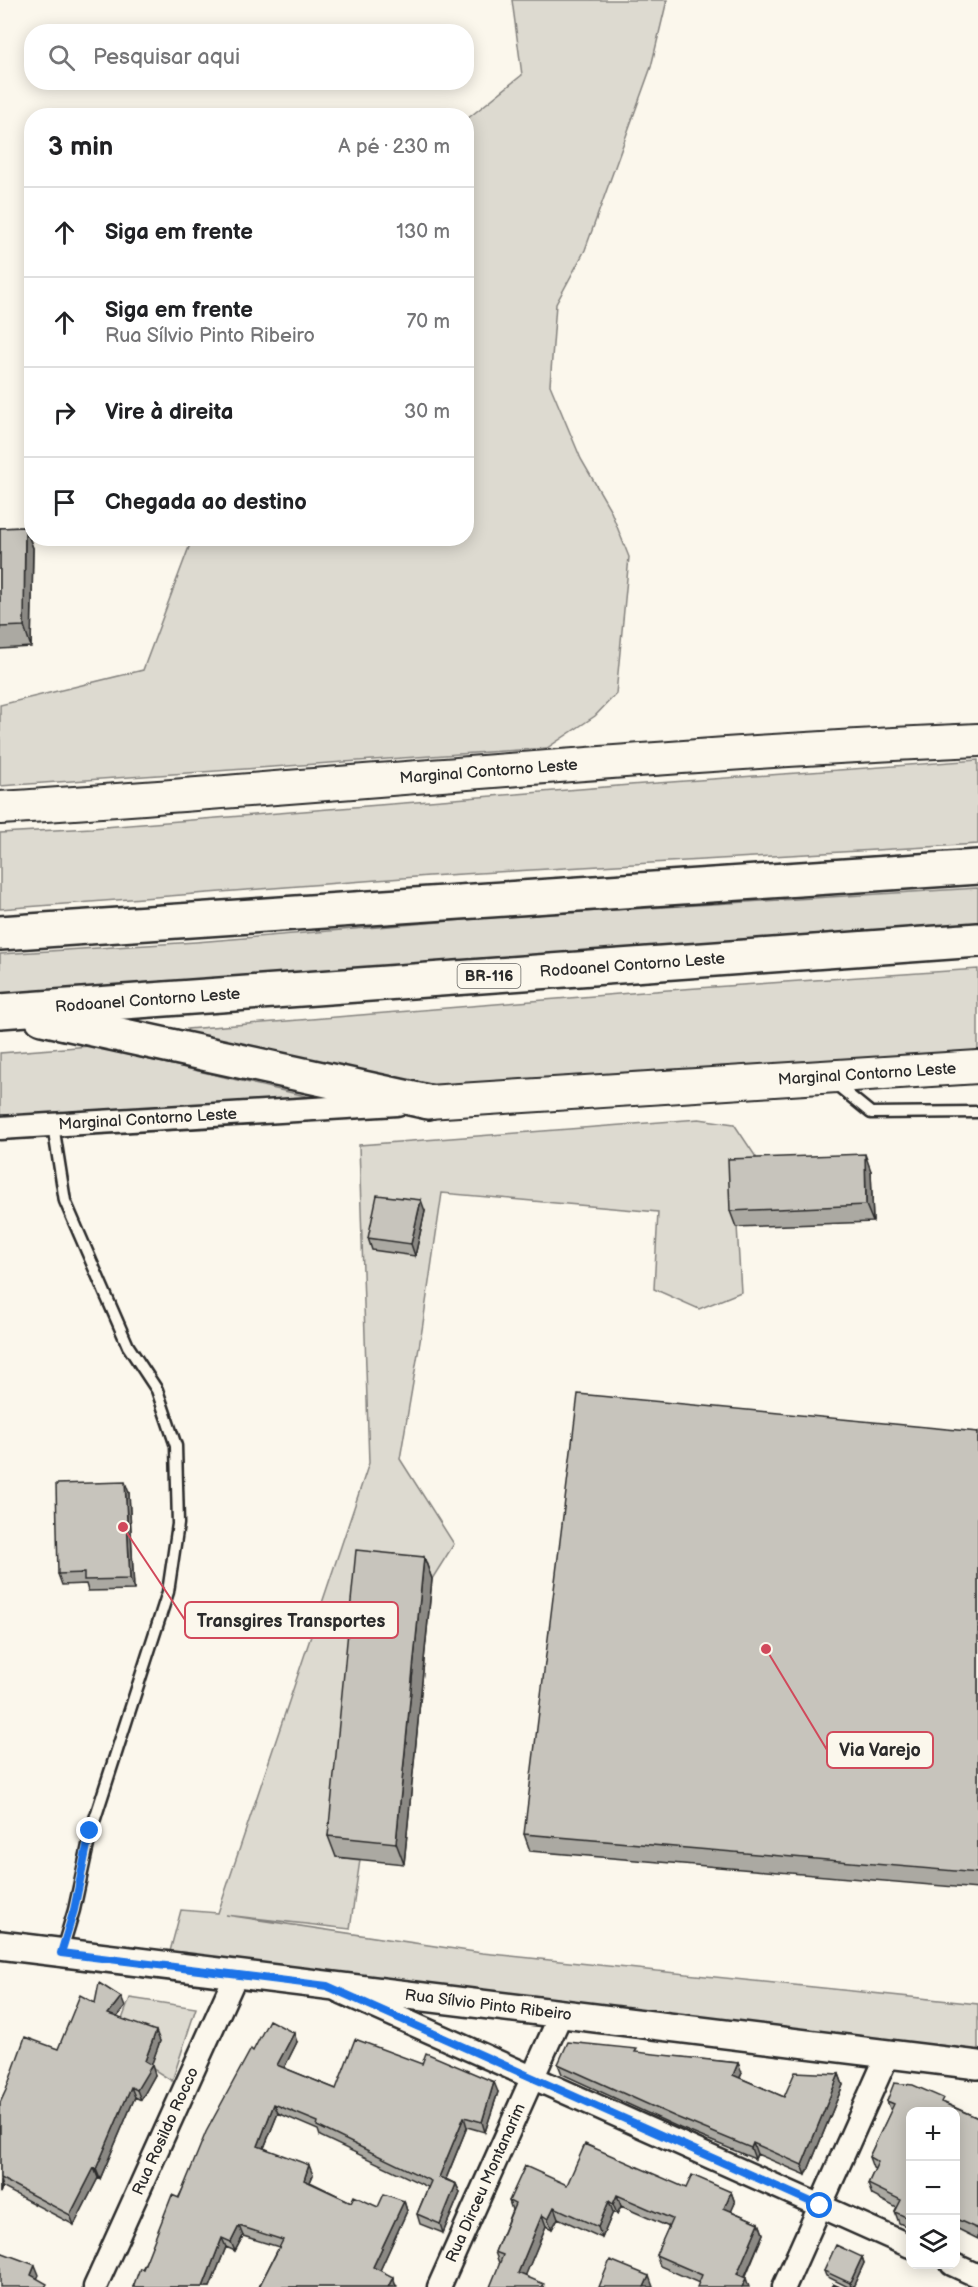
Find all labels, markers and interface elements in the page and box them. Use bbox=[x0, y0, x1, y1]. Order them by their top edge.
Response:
search box bbox=[24, 24, 474, 90]
icon: search bbox=[45, 41, 78, 74]
text: Pesquisar aqui bbox=[93, 44, 240, 71]
text: 3 min bbox=[48, 132, 113, 163]
text: A pé · 230 m bbox=[338, 135, 450, 159]
icon: ahead bbox=[48, 216, 81, 249]
text: Siga em frente bbox=[105, 219, 253, 246]
text: 130 m bbox=[396, 220, 450, 244]
text: Siga em frente bbox=[105, 297, 253, 324]
icon: ahead bbox=[48, 306, 81, 339]
text: 70 m bbox=[406, 310, 450, 334]
text: Rua Sílvio Pinto Ribeiro bbox=[105, 324, 315, 348]
icon: right bbox=[48, 396, 81, 429]
text: Vire à direita bbox=[105, 399, 233, 426]
text: 30 m bbox=[404, 400, 450, 424]
icon: arrive bbox=[48, 486, 81, 519]
text: Chegada ao destino bbox=[105, 489, 307, 516]
street label: Marginal Contorno Leste bbox=[399, 755, 579, 788]
street label: Rodoanel Contorno Leste bbox=[539, 949, 726, 981]
road number: BR-116 bbox=[458, 964, 520, 988]
street label: Rodoanel Contorno Leste bbox=[54, 984, 241, 1016]
street label: Marginal Contorno Leste bbox=[777, 1059, 957, 1089]
street label: Marginal Contorno Leste bbox=[58, 1104, 238, 1134]
callout: Transgires Transportes bbox=[185, 1602, 398, 1638]
text: Transgires Transportes bbox=[197, 1611, 385, 1632]
callout: Via Varejo bbox=[827, 1732, 933, 1768]
text: Via Varejo bbox=[839, 1740, 921, 1761]
route end bbox=[76, 1817, 102, 1843]
street label: Rua Sílvio Pinto Ribeiro bbox=[404, 1985, 573, 2025]
street label: Rua Rosildo Rocco bbox=[128, 2064, 203, 2198]
street label: Rua Dirceu Montanarim bbox=[442, 2100, 529, 2265]
map controls bbox=[906, 2107, 960, 2269]
button: + bbox=[906, 2107, 960, 2161]
button: − bbox=[906, 2161, 960, 2215]
route start bbox=[806, 2192, 832, 2218]
button: layers bbox=[906, 2215, 960, 2269]

